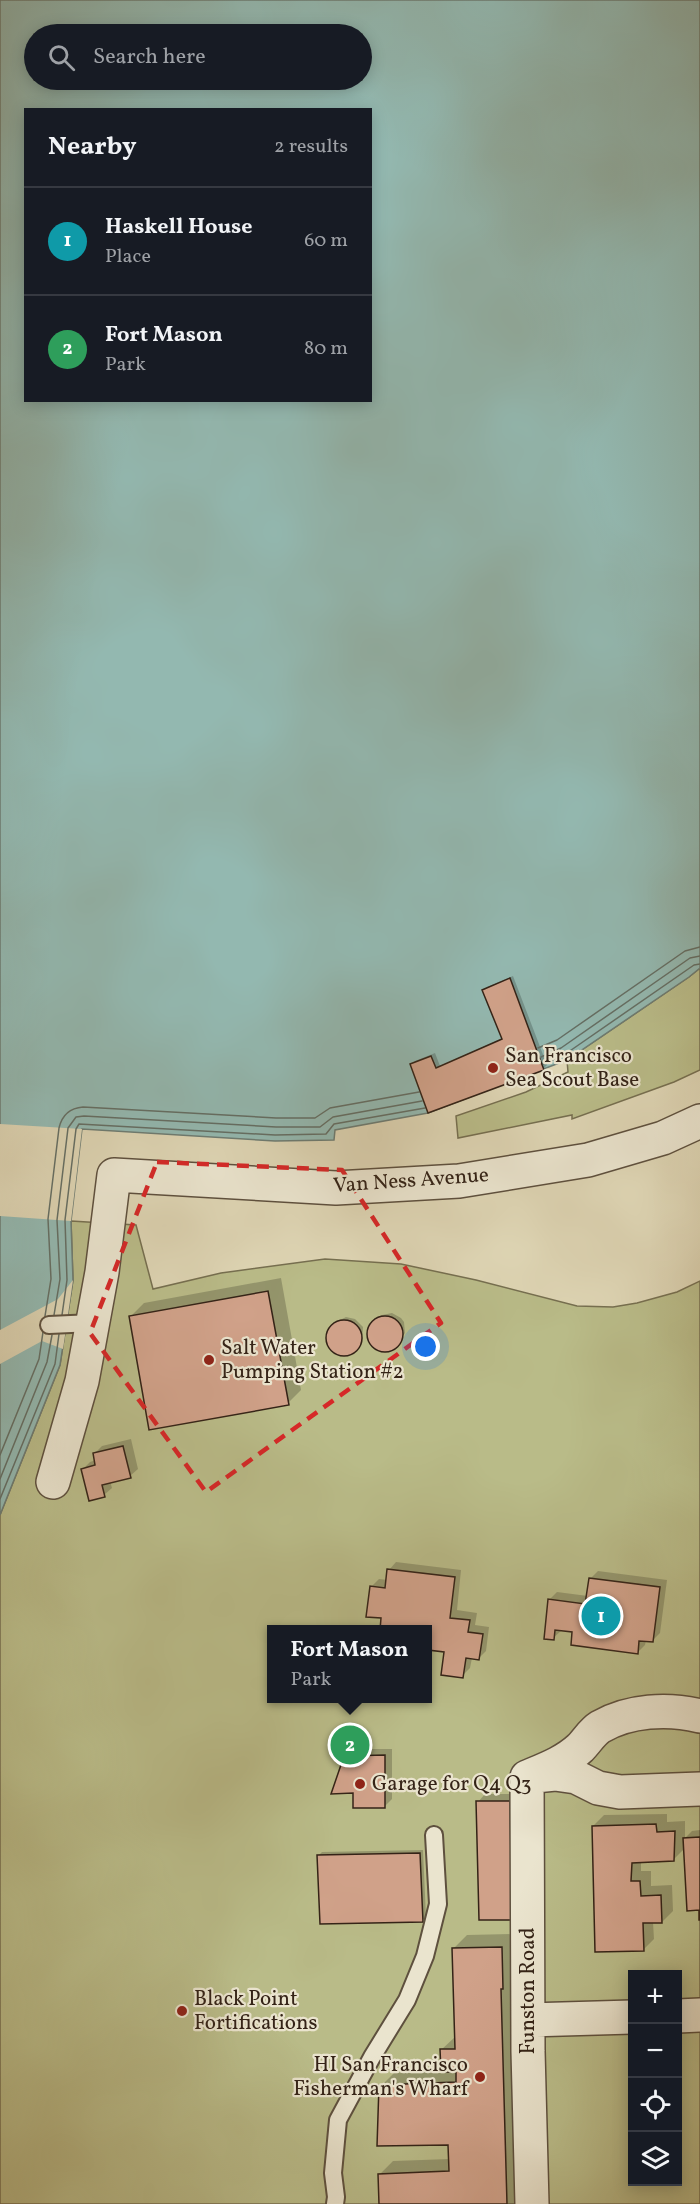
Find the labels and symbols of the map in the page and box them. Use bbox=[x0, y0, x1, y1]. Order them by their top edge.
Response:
place label: San Francisco Sea Scout Base bbox=[505, 1042, 639, 1095]
marker: San Francisco Sea Scout Base bbox=[486, 1061, 500, 1075]
street label: Van Ness Avenue bbox=[332, 1161, 490, 1201]
your location bbox=[411, 1332, 440, 1361]
place label: Salt Water Pumping Station #2 bbox=[221, 1334, 404, 1387]
marker: Salt Water Pumping Station #2 bbox=[202, 1353, 216, 1367]
pin: 1 bbox=[582, 1594, 620, 1638]
pin: 2 bbox=[330, 1722, 370, 1768]
place label: Garage for Q4 Q3 bbox=[372, 1770, 532, 1799]
marker: Garage for Q4 Q3 bbox=[353, 1777, 367, 1791]
street label: Funston Road bbox=[514, 1927, 543, 2055]
place label: Black Point Fortifications bbox=[194, 1985, 317, 2038]
marker: Black Point Fortifications bbox=[175, 2004, 189, 2018]
place label: HI San Francisco Fisherman's Wharf bbox=[293, 2051, 470, 2104]
marker: HI San Francisco Fisherman's Wharf bbox=[473, 2070, 487, 2084]

